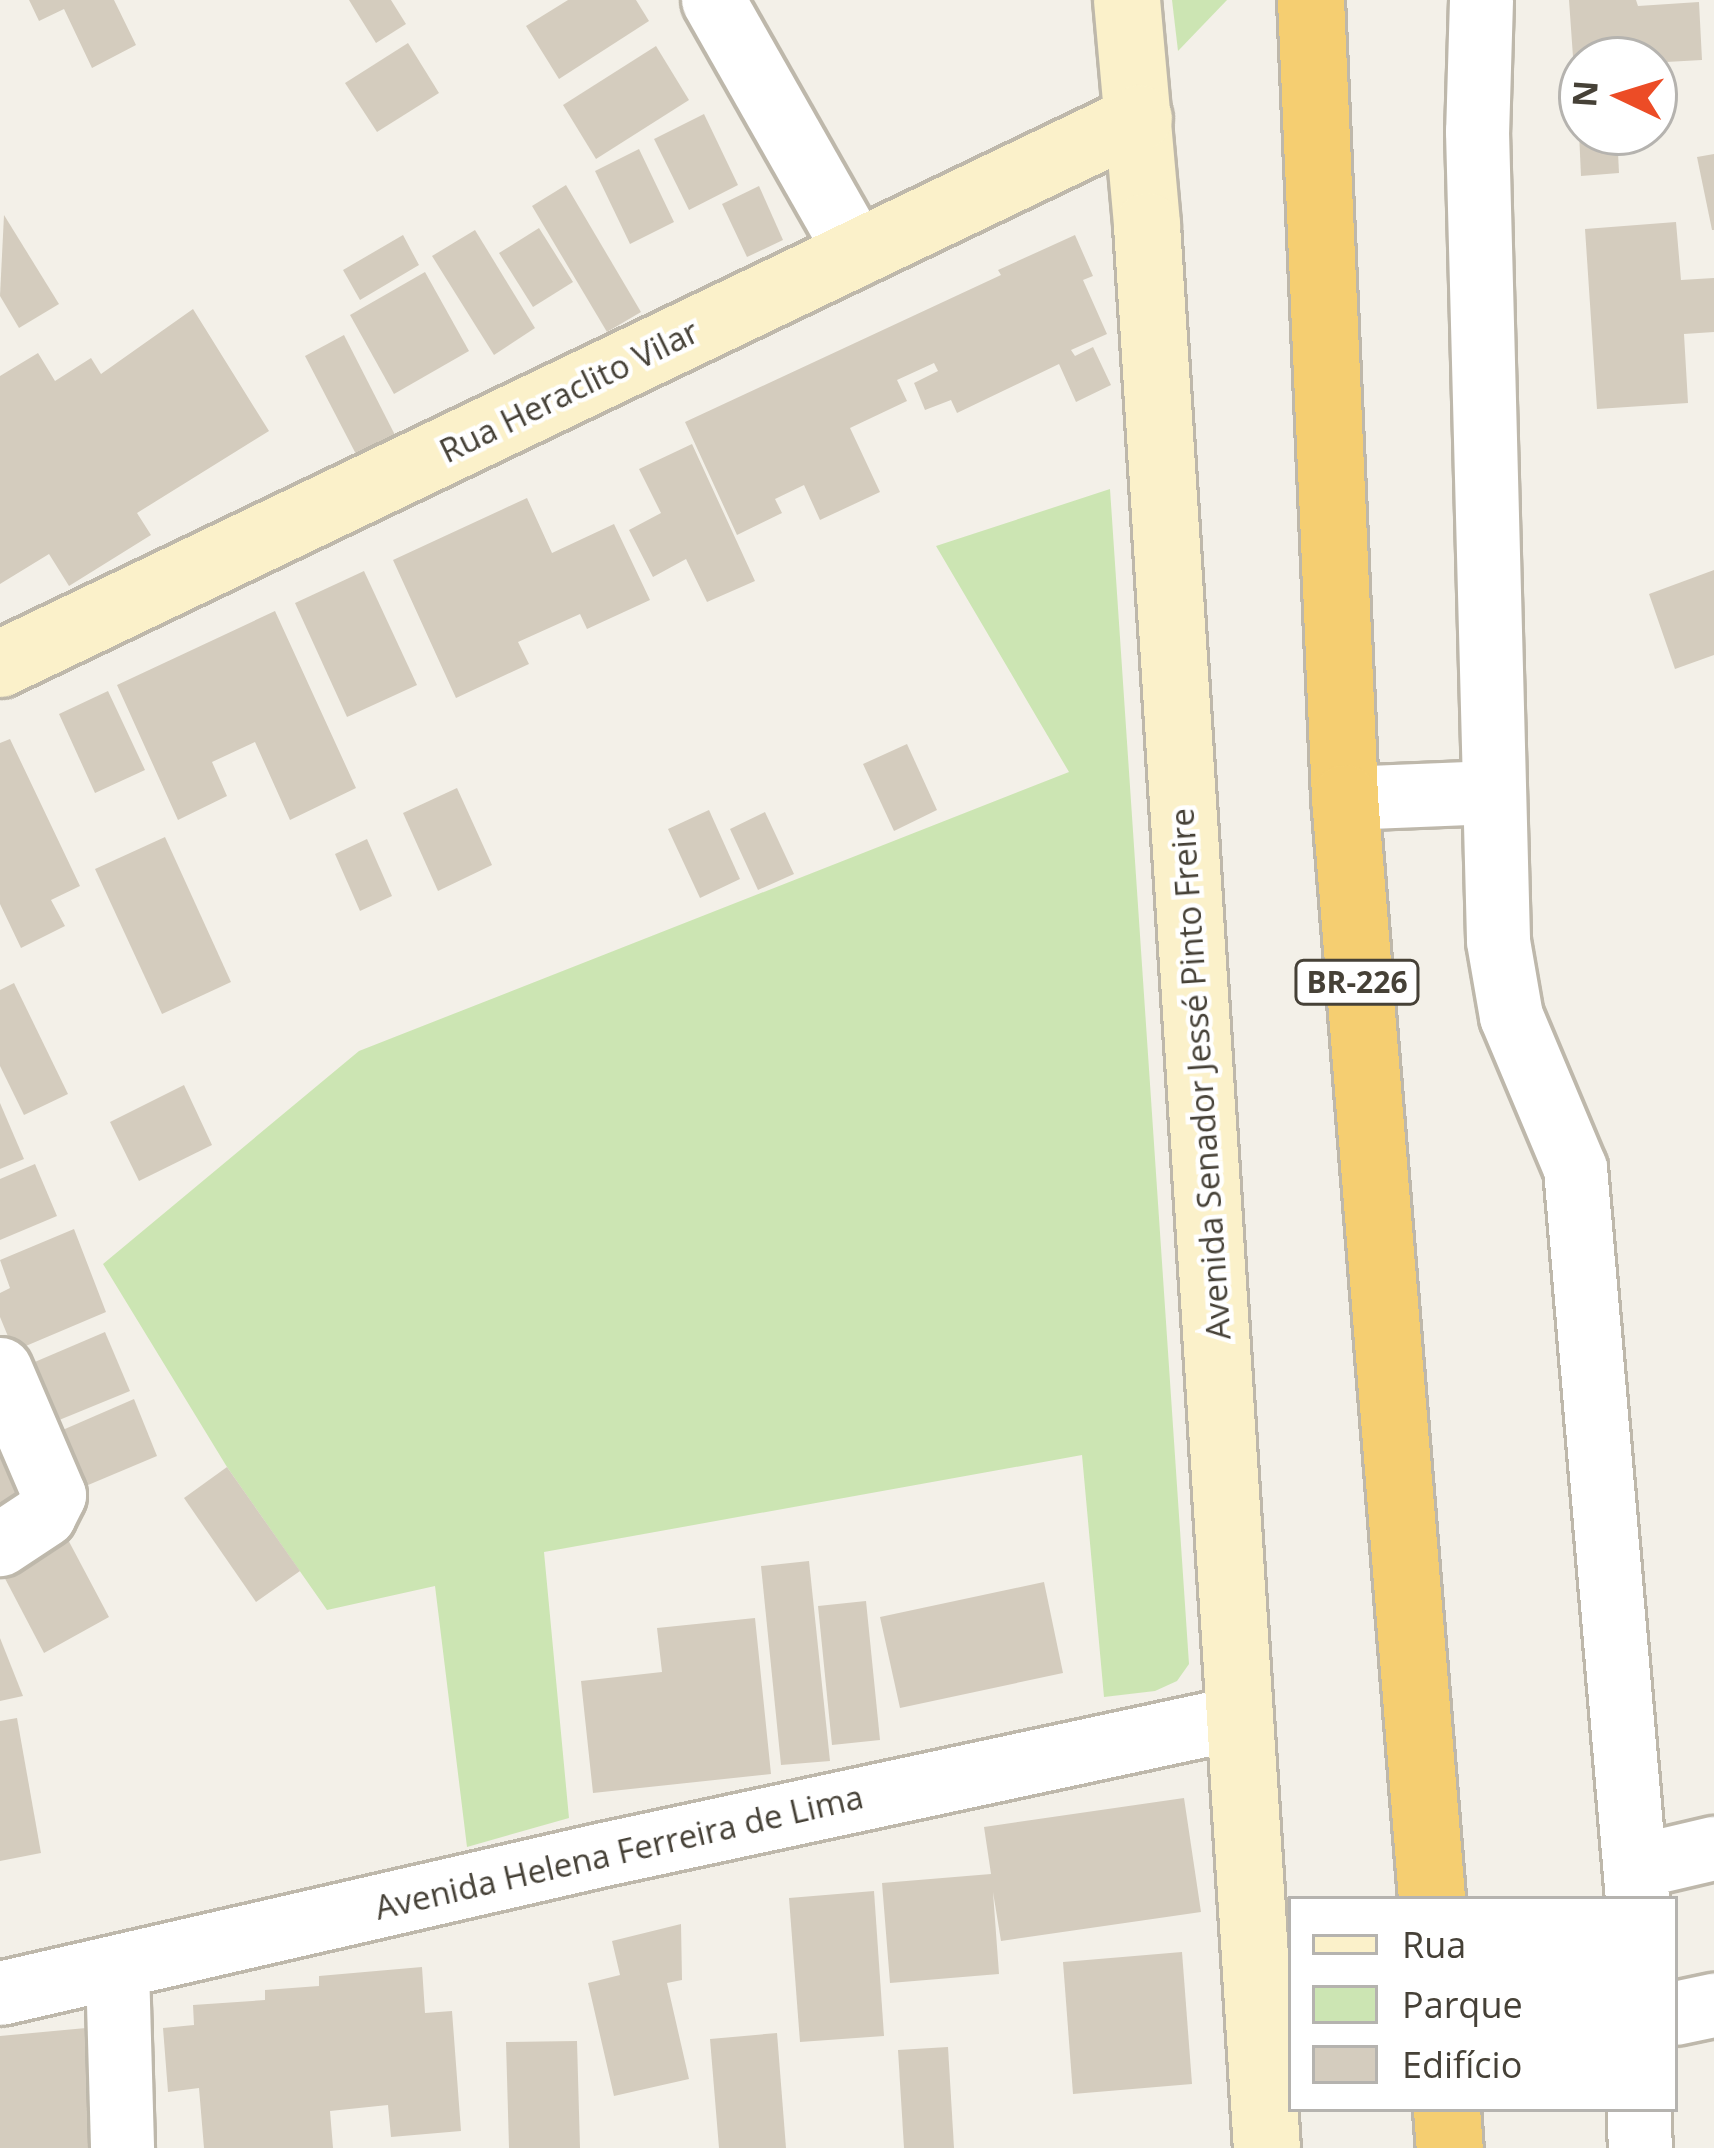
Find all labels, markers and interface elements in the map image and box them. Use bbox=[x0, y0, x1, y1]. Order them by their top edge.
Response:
north arrow bbox=[1558, 36, 1678, 156]
text: N bbox=[1561, 79, 1608, 109]
street label: Rua Heraclito Vilar bbox=[433, 311, 705, 471]
street label: Avenida Senador Jessé Pinto Freire bbox=[1162, 807, 1238, 1341]
road number: BR-226 bbox=[1294, 958, 1420, 1006]
street label: Avenida Helena Ferreira de Lima bbox=[371, 1776, 867, 1928]
legend bbox=[1288, 1896, 1678, 2112]
text: Rua bbox=[1402, 1920, 1466, 1969]
text: Parque bbox=[1402, 1980, 1523, 2029]
text: Edifício bbox=[1402, 2040, 1522, 2089]

